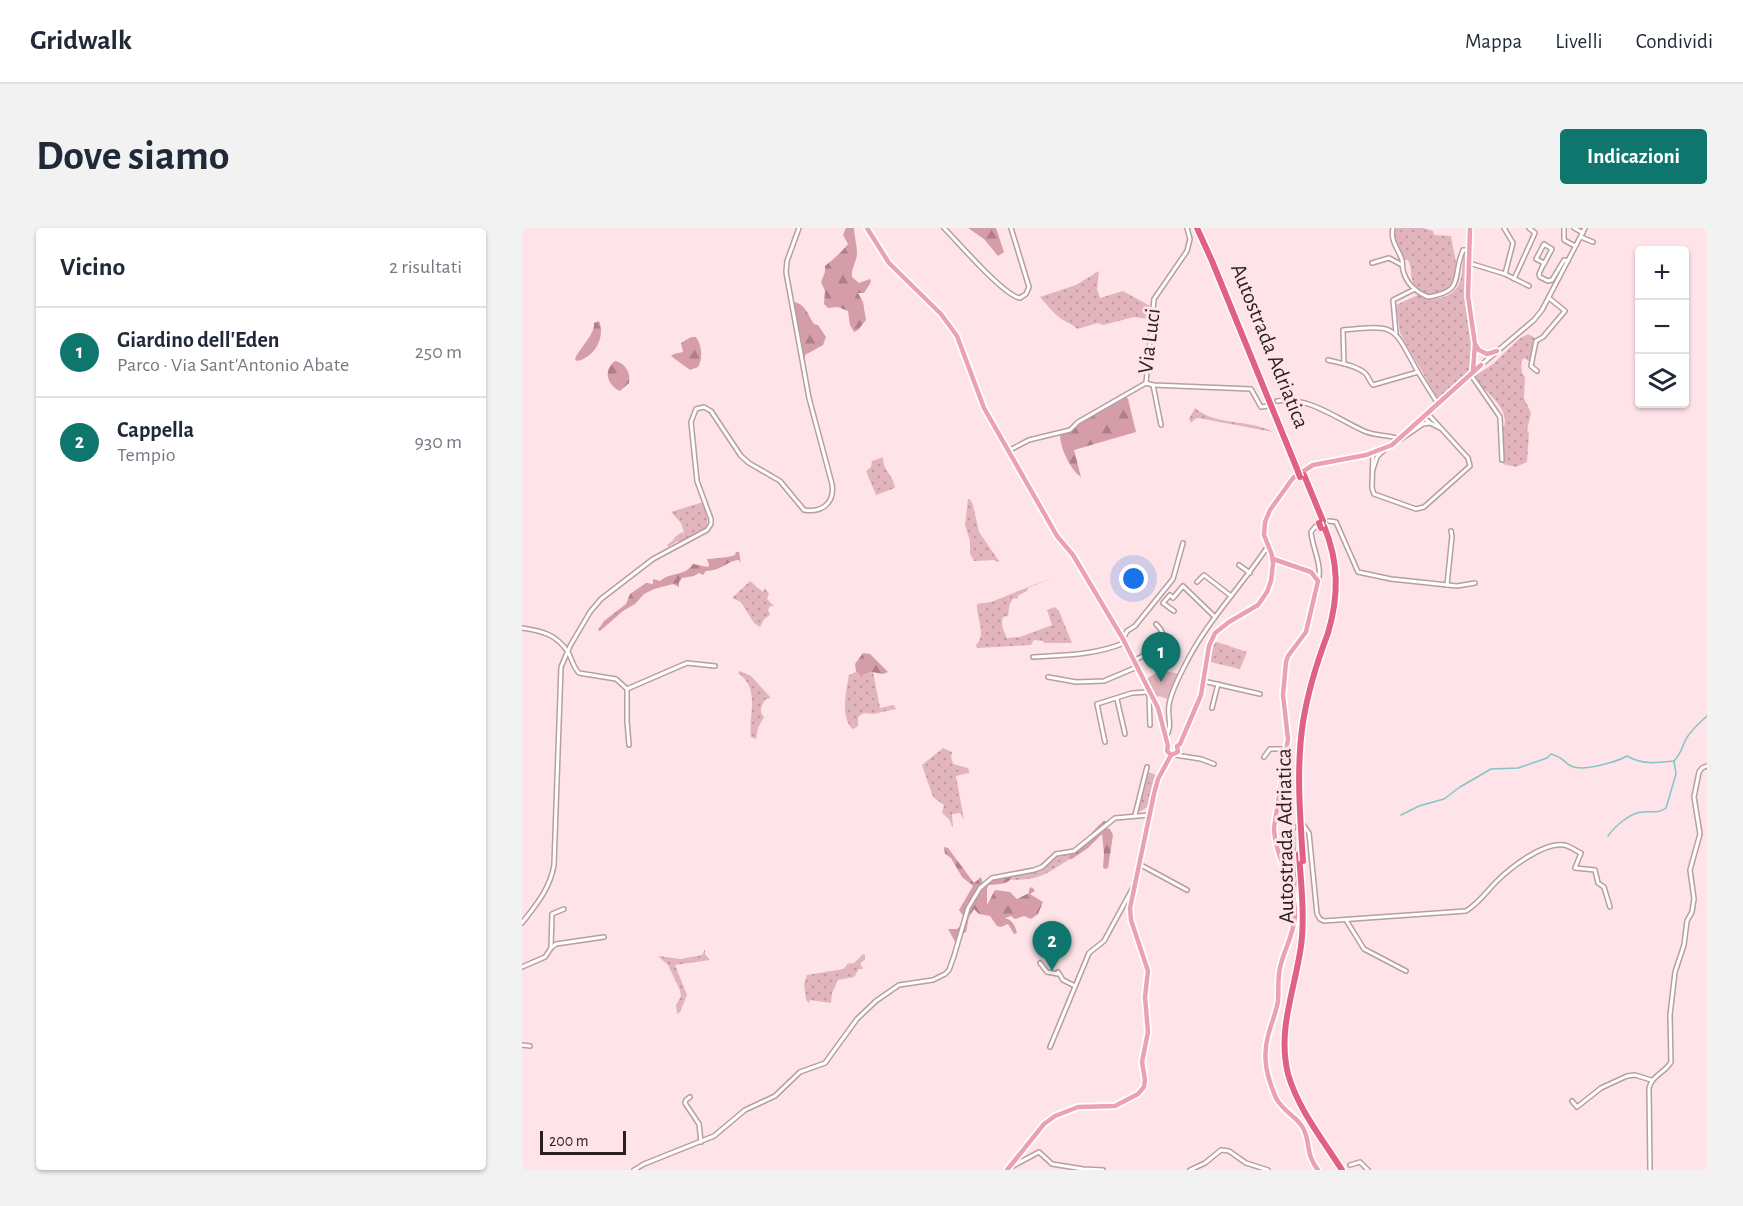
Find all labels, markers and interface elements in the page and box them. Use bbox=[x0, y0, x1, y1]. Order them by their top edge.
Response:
text: Gridwalk bbox=[30, 27, 132, 55]
text: Mappa bbox=[1465, 31, 1522, 52]
text: Livelli bbox=[1555, 31, 1603, 52]
text: Condividi bbox=[1636, 31, 1713, 52]
button: Indicazioni bbox=[1560, 129, 1707, 184]
text: Dove siamo bbox=[36, 135, 230, 177]
map controls bbox=[1635, 246, 1689, 408]
button: + bbox=[1635, 246, 1689, 300]
text: Vicino bbox=[60, 254, 125, 280]
text: 2 risultati bbox=[389, 257, 462, 277]
street label: Autostrada Adriatica bbox=[1227, 261, 1313, 431]
button: − bbox=[1635, 300, 1689, 354]
street label: Via Luci bbox=[1134, 307, 1164, 375]
text: Giardino dell'Eden bbox=[117, 329, 279, 351]
text: 1 bbox=[76, 342, 83, 362]
text: 250 m bbox=[415, 342, 462, 362]
button: layers bbox=[1635, 354, 1689, 408]
text: Parco · Via Sant'Antonio Abate bbox=[117, 355, 349, 375]
text: Cappella bbox=[117, 419, 194, 441]
text: 2 bbox=[75, 432, 84, 452]
text: 930 m bbox=[415, 432, 462, 452]
text: Tempio bbox=[117, 445, 176, 465]
your location bbox=[1119, 564, 1148, 593]
pin: 1 bbox=[1142, 632, 1180, 682]
street label: Autostrada Adriatica bbox=[1272, 748, 1298, 924]
pin: 2 bbox=[1032, 922, 1072, 971]
scale bar bbox=[540, 1128, 626, 1156]
text: 200 m bbox=[549, 1133, 589, 1149]

